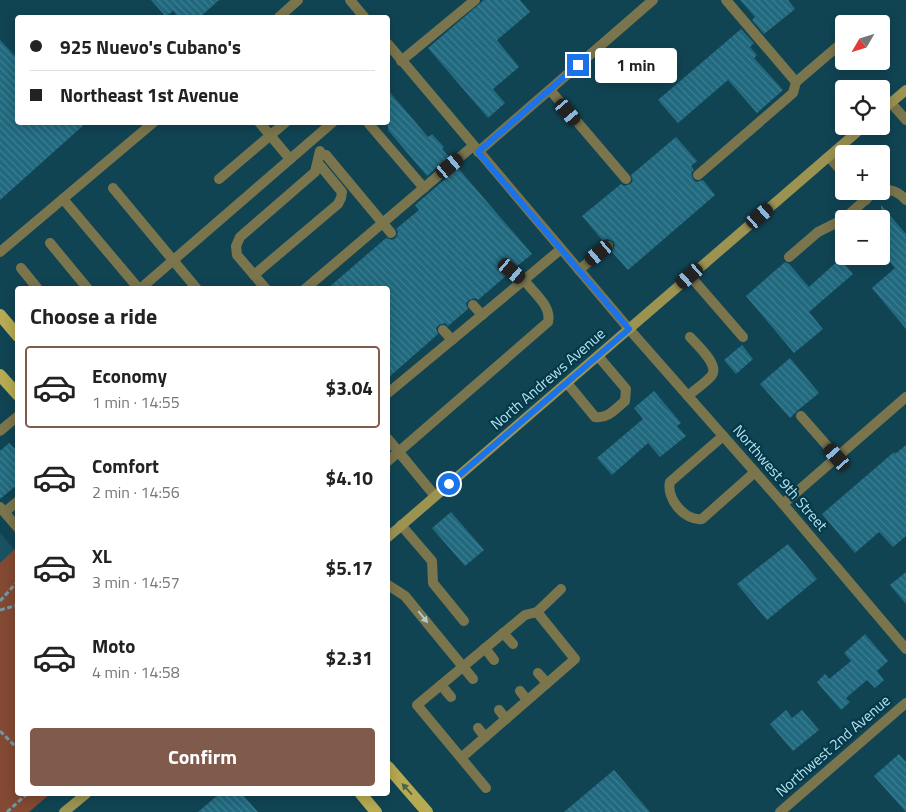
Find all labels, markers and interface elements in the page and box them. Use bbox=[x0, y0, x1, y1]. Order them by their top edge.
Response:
north arrow bbox=[835, 15, 890, 70]
map controls bbox=[835, 15, 890, 265]
text: 925 Nuevo's Cubano's bbox=[60, 32, 241, 61]
callout: 1 min bbox=[596, 48, 678, 82]
text: 1 min bbox=[617, 53, 655, 77]
route end bbox=[567, 54, 589, 76]
text: Northeast 1st Avenue bbox=[60, 80, 239, 109]
button: locate bbox=[835, 80, 890, 135]
car bbox=[552, 96, 583, 128]
button: + bbox=[835, 145, 890, 200]
car bbox=[433, 151, 466, 181]
car bbox=[743, 200, 776, 232]
button: − bbox=[835, 210, 890, 265]
car bbox=[582, 238, 615, 268]
car bbox=[495, 256, 528, 286]
car bbox=[673, 260, 706, 292]
text: Choose a ride bbox=[30, 299, 157, 333]
street label: North Andrews Avenue bbox=[485, 322, 610, 435]
text: Economy bbox=[92, 361, 167, 390]
icon: car bbox=[32, 365, 77, 410]
text: $3.04 bbox=[326, 373, 373, 402]
text: 1 min · 14:55 bbox=[92, 390, 180, 414]
street label: Northwest 9th Street bbox=[728, 419, 834, 537]
car bbox=[821, 441, 852, 473]
text: Comfort bbox=[92, 451, 159, 480]
icon: car bbox=[32, 455, 77, 500]
text: $4.10 bbox=[326, 463, 373, 492]
route start bbox=[438, 473, 460, 495]
text: 2 min · 14:56 bbox=[92, 480, 180, 504]
text: XL bbox=[92, 541, 112, 570]
icon: car bbox=[32, 545, 77, 590]
text: $5.17 bbox=[326, 553, 373, 582]
text: 3 min · 14:57 bbox=[92, 570, 180, 594]
one-way arrow bbox=[417, 611, 428, 624]
text: Moto bbox=[92, 631, 135, 660]
icon: car bbox=[32, 635, 77, 680]
text: $2.31 bbox=[326, 643, 373, 672]
text: 4 min · 14:58 bbox=[92, 660, 180, 684]
street label: Northwest 2nd Avenue bbox=[770, 689, 895, 802]
button: Confirm bbox=[30, 728, 375, 786]
one-way arrow bbox=[402, 783, 413, 796]

